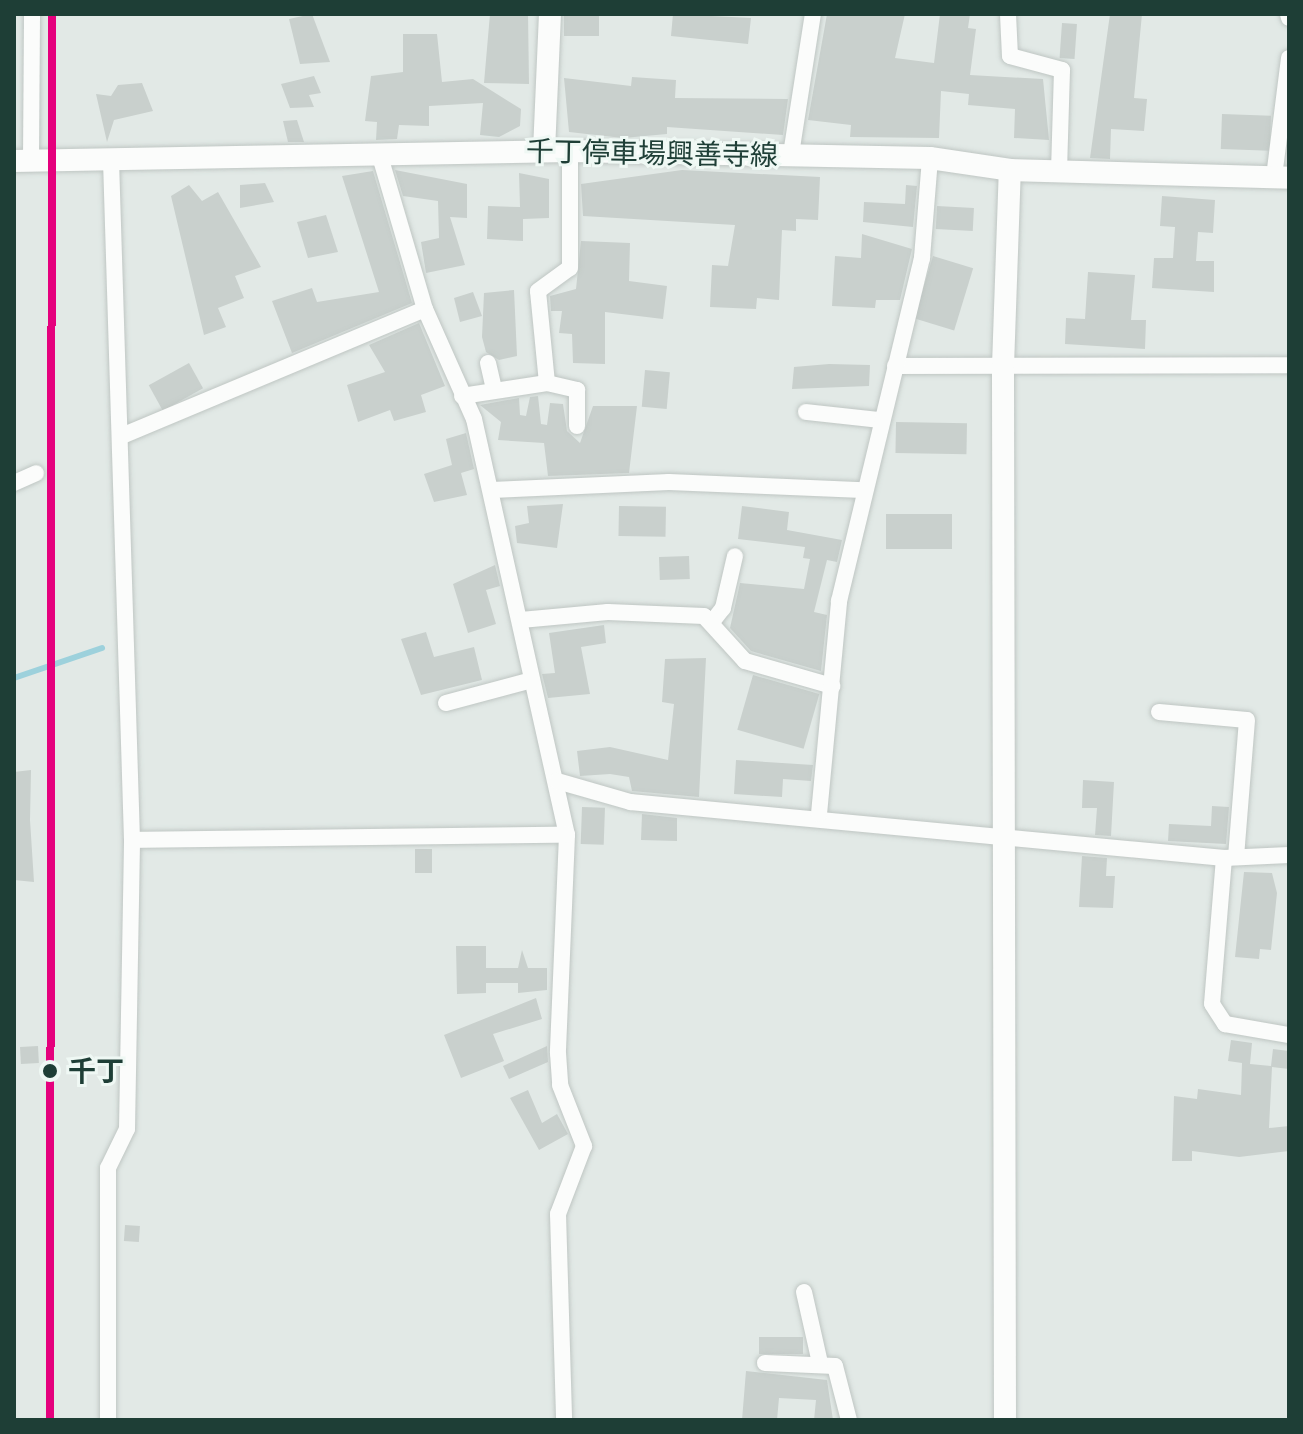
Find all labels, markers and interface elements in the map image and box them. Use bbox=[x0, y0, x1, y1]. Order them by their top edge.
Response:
street label: 千丁停車場興善寺線 bbox=[526, 134, 778, 172]
place label: 千丁 bbox=[68, 1054, 124, 1088]
marker: 千丁 bbox=[39, 1060, 61, 1082]

